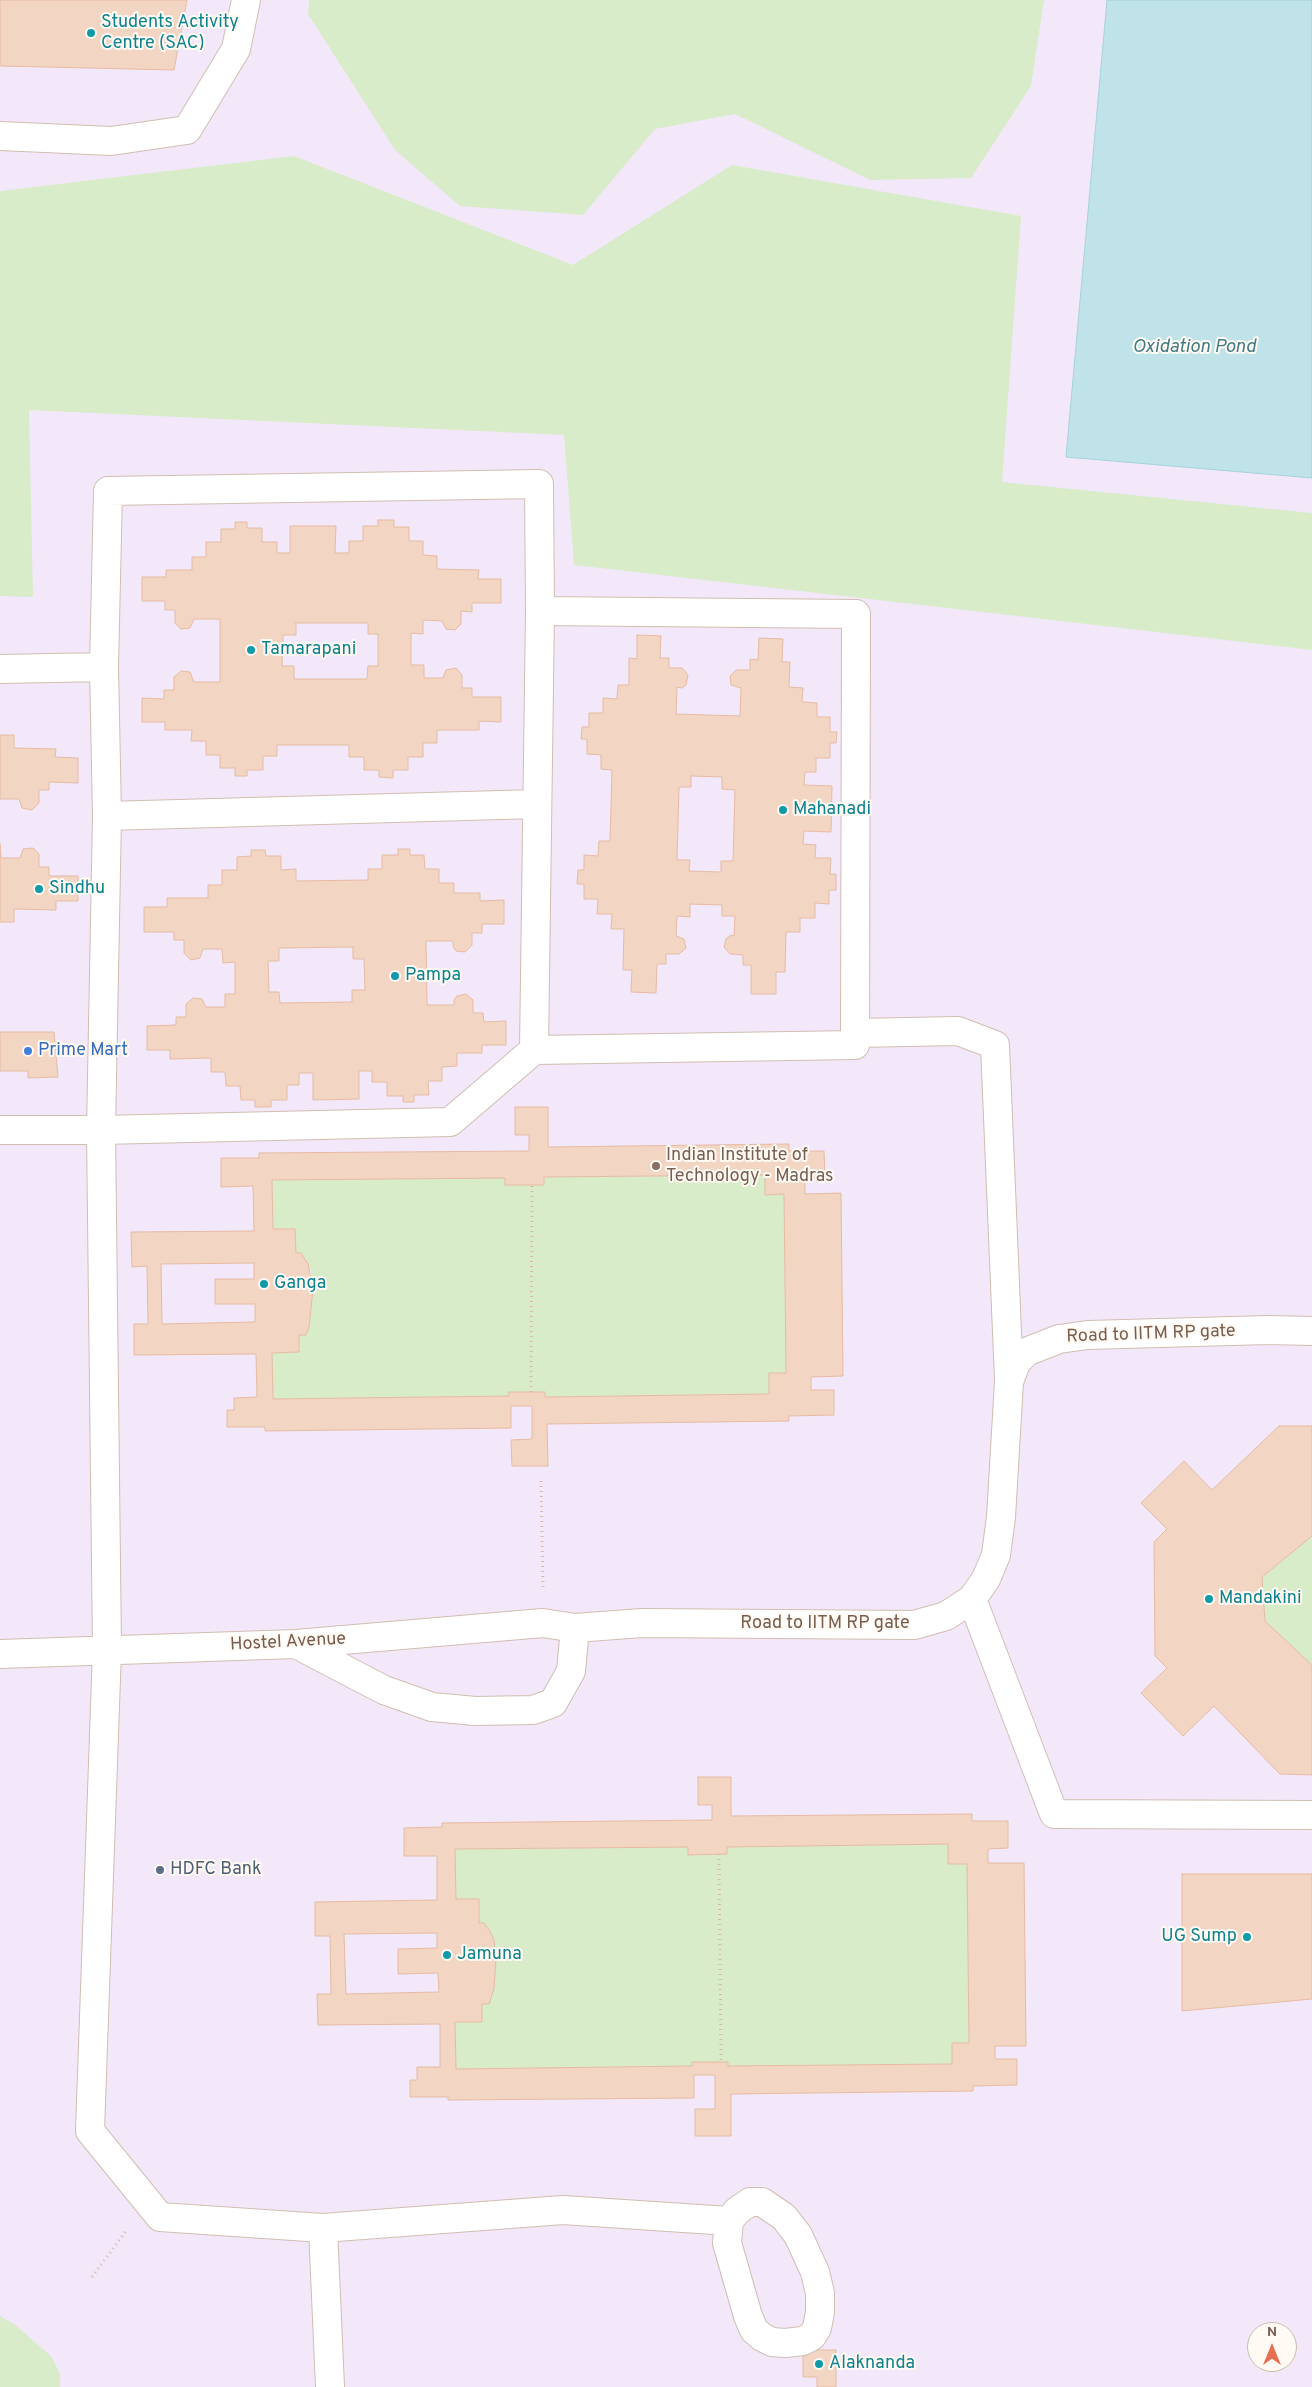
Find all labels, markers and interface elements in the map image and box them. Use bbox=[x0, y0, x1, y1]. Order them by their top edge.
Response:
place label: Students Activity Centre (SAC) bbox=[101, 12, 239, 54]
marker: Students Activity Centre (SAC) bbox=[85, 27, 97, 39]
water label: Oxidation Pond bbox=[1132, 337, 1256, 359]
place label: Tamarapani bbox=[261, 639, 356, 661]
marker: Tamarapani bbox=[245, 644, 257, 656]
place label: Mahanadi bbox=[793, 799, 871, 821]
marker: Mahanadi bbox=[777, 804, 789, 816]
place label: Sindhu bbox=[49, 878, 105, 900]
marker: Sindhu bbox=[33, 883, 45, 895]
place label: Pampa bbox=[405, 965, 461, 987]
marker: Pampa bbox=[389, 970, 401, 982]
place label: Prime Mart bbox=[38, 1040, 128, 1062]
marker: Prime Mart bbox=[22, 1045, 34, 1057]
place label: Indian Institute of Technology - Madras bbox=[666, 1145, 834, 1188]
marker: Indian Institute of Technology - Madras bbox=[650, 1160, 662, 1172]
place label: Ganga bbox=[274, 1273, 326, 1295]
marker: Ganga bbox=[258, 1278, 270, 1290]
street label: Road to IITM RP gate bbox=[1066, 1321, 1236, 1349]
place label: Mandakini bbox=[1219, 1588, 1301, 1610]
marker: Mandakini bbox=[1203, 1593, 1215, 1605]
street label: Road to IITM RP gate bbox=[740, 1613, 910, 1635]
street label: Hostel Avenue bbox=[229, 1629, 347, 1657]
place label: HDFC Bank bbox=[170, 1859, 262, 1881]
marker: HDFC Bank bbox=[154, 1864, 166, 1876]
place label: UG Sump bbox=[1161, 1926, 1237, 1948]
marker: UG Sump bbox=[1241, 1931, 1253, 1943]
place label: Jamuna bbox=[457, 1944, 522, 1966]
marker: Jamuna bbox=[441, 1949, 453, 1961]
north arrow bbox=[1247, 2322, 1297, 2372]
text: N bbox=[1267, 2324, 1277, 2341]
place label: Alaknanda bbox=[829, 2353, 915, 2375]
marker: Alaknanda bbox=[813, 2358, 825, 2370]

